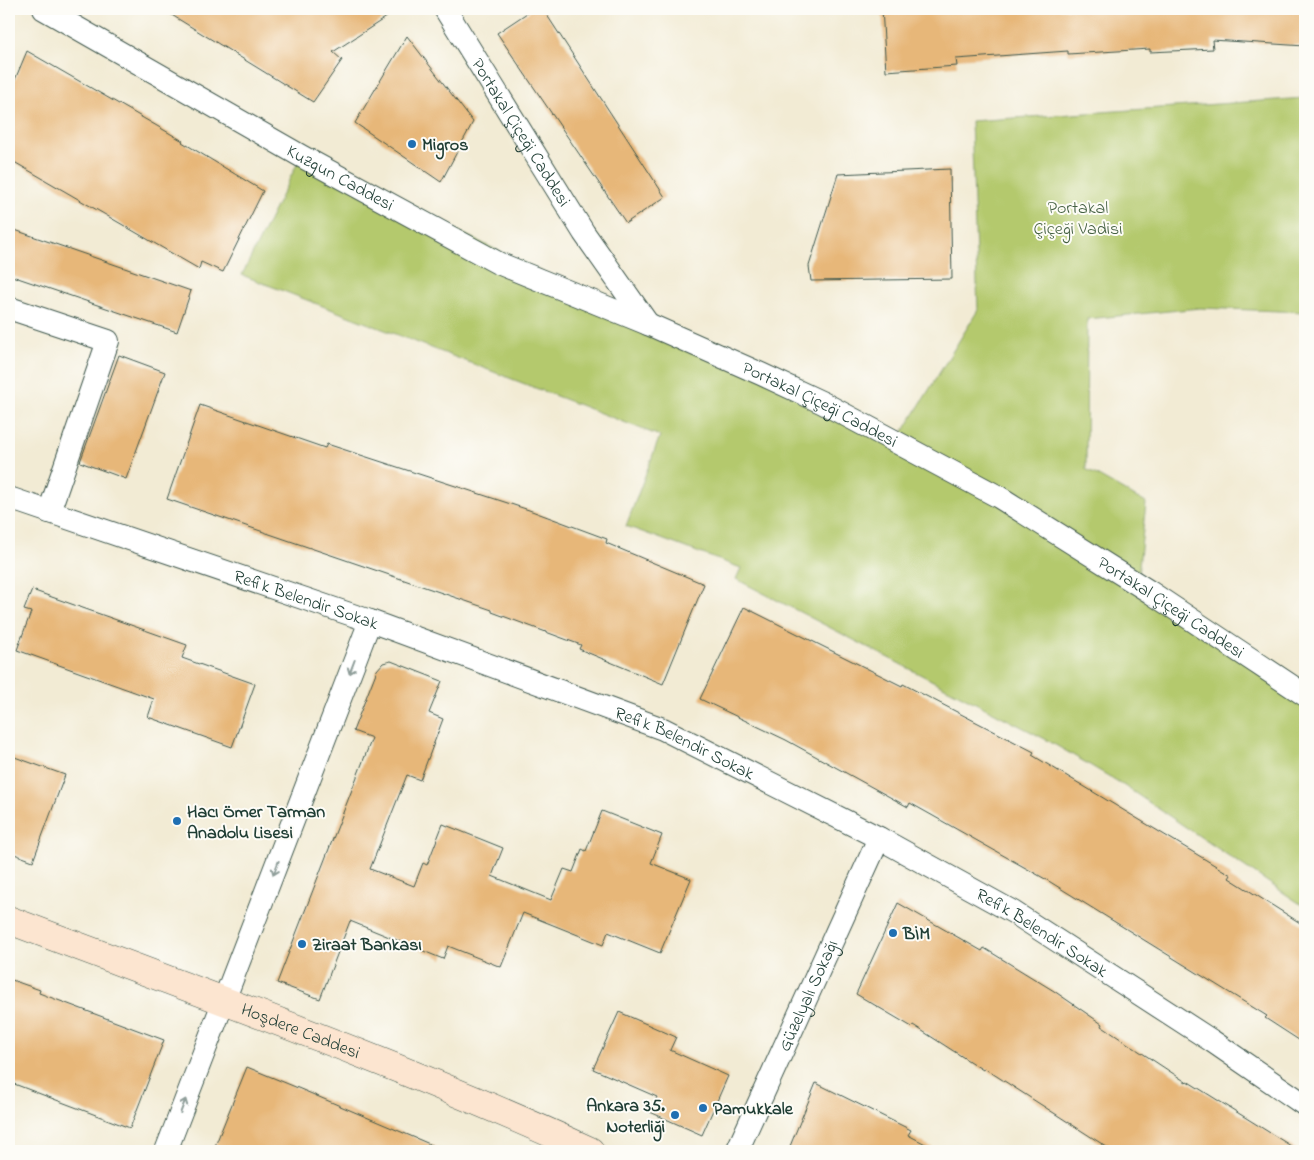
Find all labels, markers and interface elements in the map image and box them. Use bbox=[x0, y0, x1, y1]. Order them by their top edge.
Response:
street label: Portakal Çiçeği Caddesi bbox=[464, 54, 576, 213]
place label: Migros bbox=[422, 133, 468, 160]
marker: Migros bbox=[406, 138, 418, 150]
street label: Kuzgun Caddesi bbox=[281, 139, 398, 219]
park label: Portakal Çiçeği Vadisi bbox=[1034, 196, 1122, 244]
street label: Portakal Çiçeği Caddesi bbox=[737, 356, 902, 455]
street label: Portakal Çiçeği Caddesi bbox=[1092, 551, 1249, 666]
street label: Refik Belendir Sokak bbox=[230, 564, 382, 638]
one-way arrow bbox=[347, 659, 357, 674]
street label: Refik Belendir Sokak bbox=[610, 701, 758, 788]
place label: Hacı Ömer Tarman Anadolu Lisesi bbox=[187, 800, 325, 847]
marker: Hacı Ömer Tarman Anadolu Lisesi bbox=[171, 815, 183, 827]
one-way arrow bbox=[271, 859, 280, 875]
street label: Refik Belendir Sokak bbox=[970, 883, 1112, 985]
place label: BİM bbox=[902, 922, 930, 948]
marker: BİM bbox=[887, 927, 899, 939]
place label: Ziraat Bankası bbox=[312, 933, 422, 959]
street label: Güzelyalı Sokağı bbox=[773, 936, 846, 1056]
marker: Ziraat Bankası bbox=[296, 938, 308, 950]
street label: Hoşdere Caddesi bbox=[237, 997, 363, 1067]
place label: Ankara 35. Noterliği bbox=[586, 1094, 665, 1142]
place label: Pamukkale bbox=[713, 1097, 794, 1123]
one-way arrow bbox=[179, 1098, 188, 1114]
marker: Pamukkale bbox=[697, 1102, 709, 1114]
marker: Ankara 35. Noterliği bbox=[669, 1109, 681, 1121]

